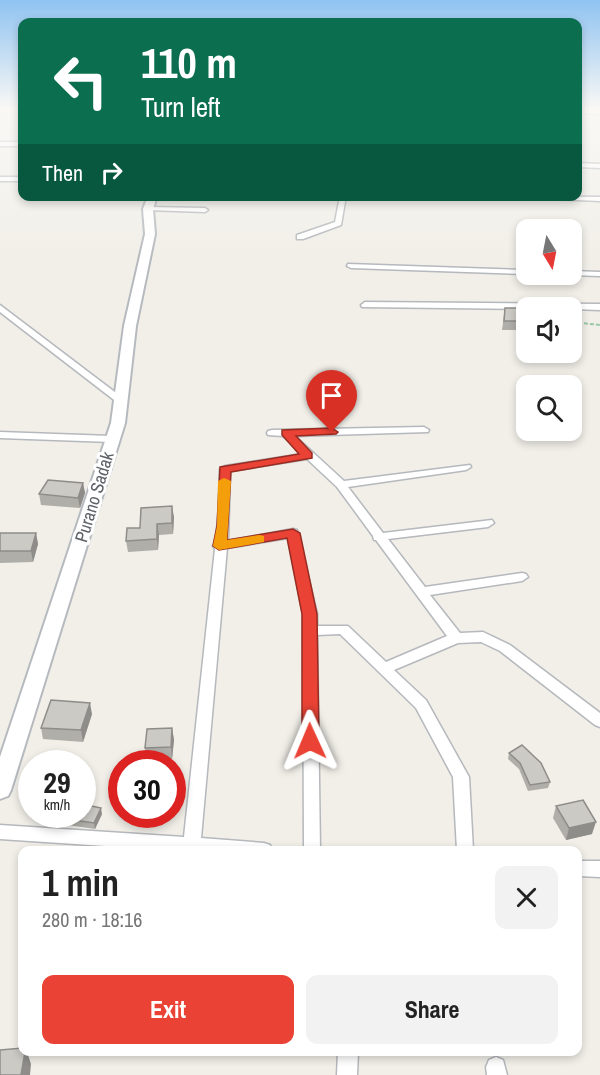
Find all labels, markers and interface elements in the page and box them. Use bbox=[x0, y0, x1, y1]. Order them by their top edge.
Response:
text: 110 m bbox=[141, 35, 237, 91]
icon: left bbox=[42, 42, 120, 120]
text: Turn left bbox=[141, 89, 220, 125]
icon: right bbox=[95, 156, 128, 189]
text: Then bbox=[42, 158, 83, 188]
north arrow bbox=[516, 219, 582, 285]
map controls bbox=[516, 219, 582, 441]
button: sound bbox=[516, 297, 582, 363]
pin bbox=[306, 370, 357, 432]
button: search bbox=[516, 375, 582, 441]
icon: arrive bbox=[315, 379, 348, 412]
street label: Purano Sadak bbox=[68, 448, 120, 545]
position arrow bbox=[278, 709, 342, 773]
speed limit sign: 30 bbox=[108, 750, 186, 828]
text: 29 bbox=[43, 762, 71, 802]
text: km/h bbox=[44, 794, 70, 815]
text: 1 min bbox=[42, 859, 119, 907]
button: close bbox=[495, 866, 558, 929]
text: 280 m · 18:16 bbox=[42, 906, 142, 933]
button: Exit bbox=[42, 975, 294, 1044]
button: Share bbox=[306, 975, 558, 1044]

